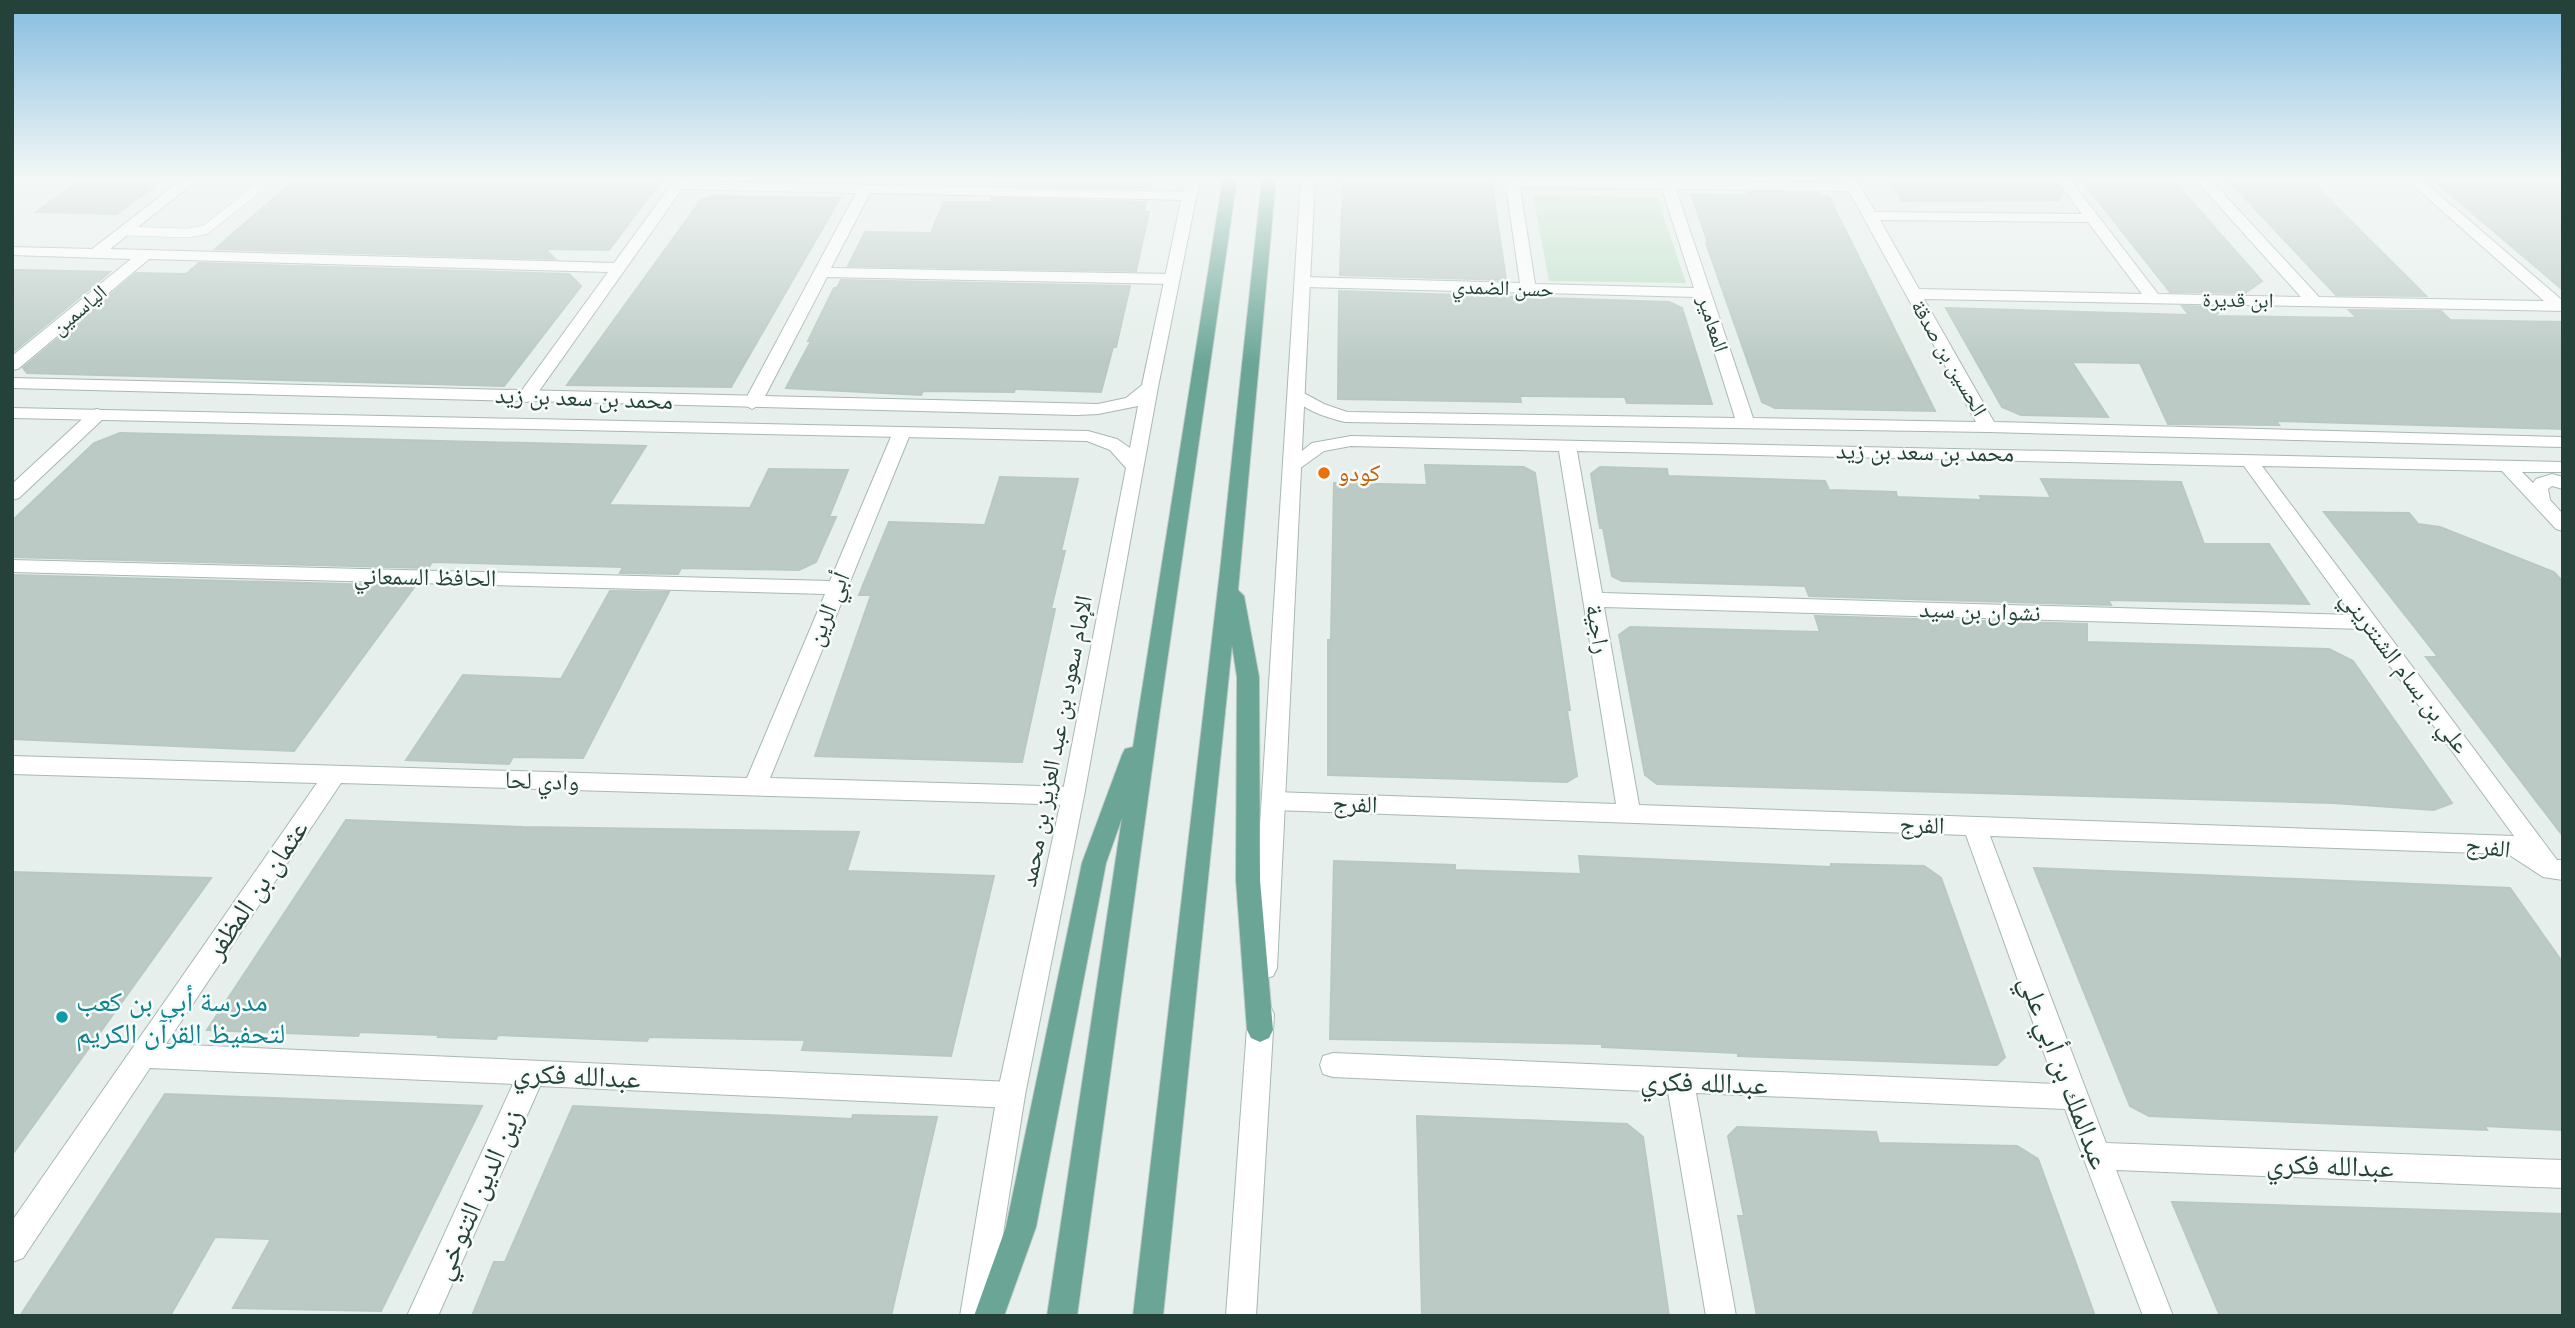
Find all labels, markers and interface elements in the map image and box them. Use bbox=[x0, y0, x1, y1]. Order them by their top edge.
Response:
street label: حسن الضمدي bbox=[1451, 274, 1554, 306]
street label: الياسمين bbox=[47, 280, 112, 341]
street label: ابن قديرة bbox=[2202, 287, 2274, 314]
street label: المعامير bbox=[1692, 292, 1733, 355]
street label: الحسين بن صدقة bbox=[1905, 296, 1992, 421]
street label: محمد بن سعد بن زيد bbox=[494, 381, 674, 415]
street label: محمد بن سعد بن زيد bbox=[1836, 436, 2014, 468]
place label: كودو bbox=[1338, 459, 1380, 487]
marker: كودو bbox=[1316, 465, 1332, 481]
street label: الحافظ السمعاني bbox=[353, 562, 497, 597]
street label: أبي الرين bbox=[801, 568, 860, 652]
street label: علي بن بسام الشنتريني bbox=[2331, 585, 2475, 762]
street label: الإمام سعود بن عبد العزيز بن محمد bbox=[1014, 593, 1100, 890]
street label: نشوان بن سيد bbox=[1919, 595, 2041, 627]
street label: راجية bbox=[1580, 602, 1616, 656]
street label: وادي لحا bbox=[504, 766, 580, 801]
street label: الفرج bbox=[1332, 789, 1378, 820]
street label: الفرج bbox=[1899, 810, 1945, 841]
street label: عثمان بن المظفر bbox=[197, 813, 316, 966]
street label: الفرج bbox=[2464, 830, 2512, 865]
street label: عبدالملك بن أبي علي bbox=[2007, 970, 2117, 1176]
place label: مدرسة أبي بن كعب لتحفيظ القرآن الكريم bbox=[76, 984, 286, 1052]
marker: مدرسة أبي بن كعب لتحفيظ القرآن الكريم bbox=[54, 1009, 70, 1025]
street label: عبدالله فكري bbox=[512, 1056, 642, 1101]
street label: عبدالله فكري bbox=[1639, 1064, 1768, 1107]
street label: زين الدين التنوخي bbox=[425, 1104, 535, 1287]
street label: عبدالله فكري bbox=[2265, 1147, 2394, 1190]

